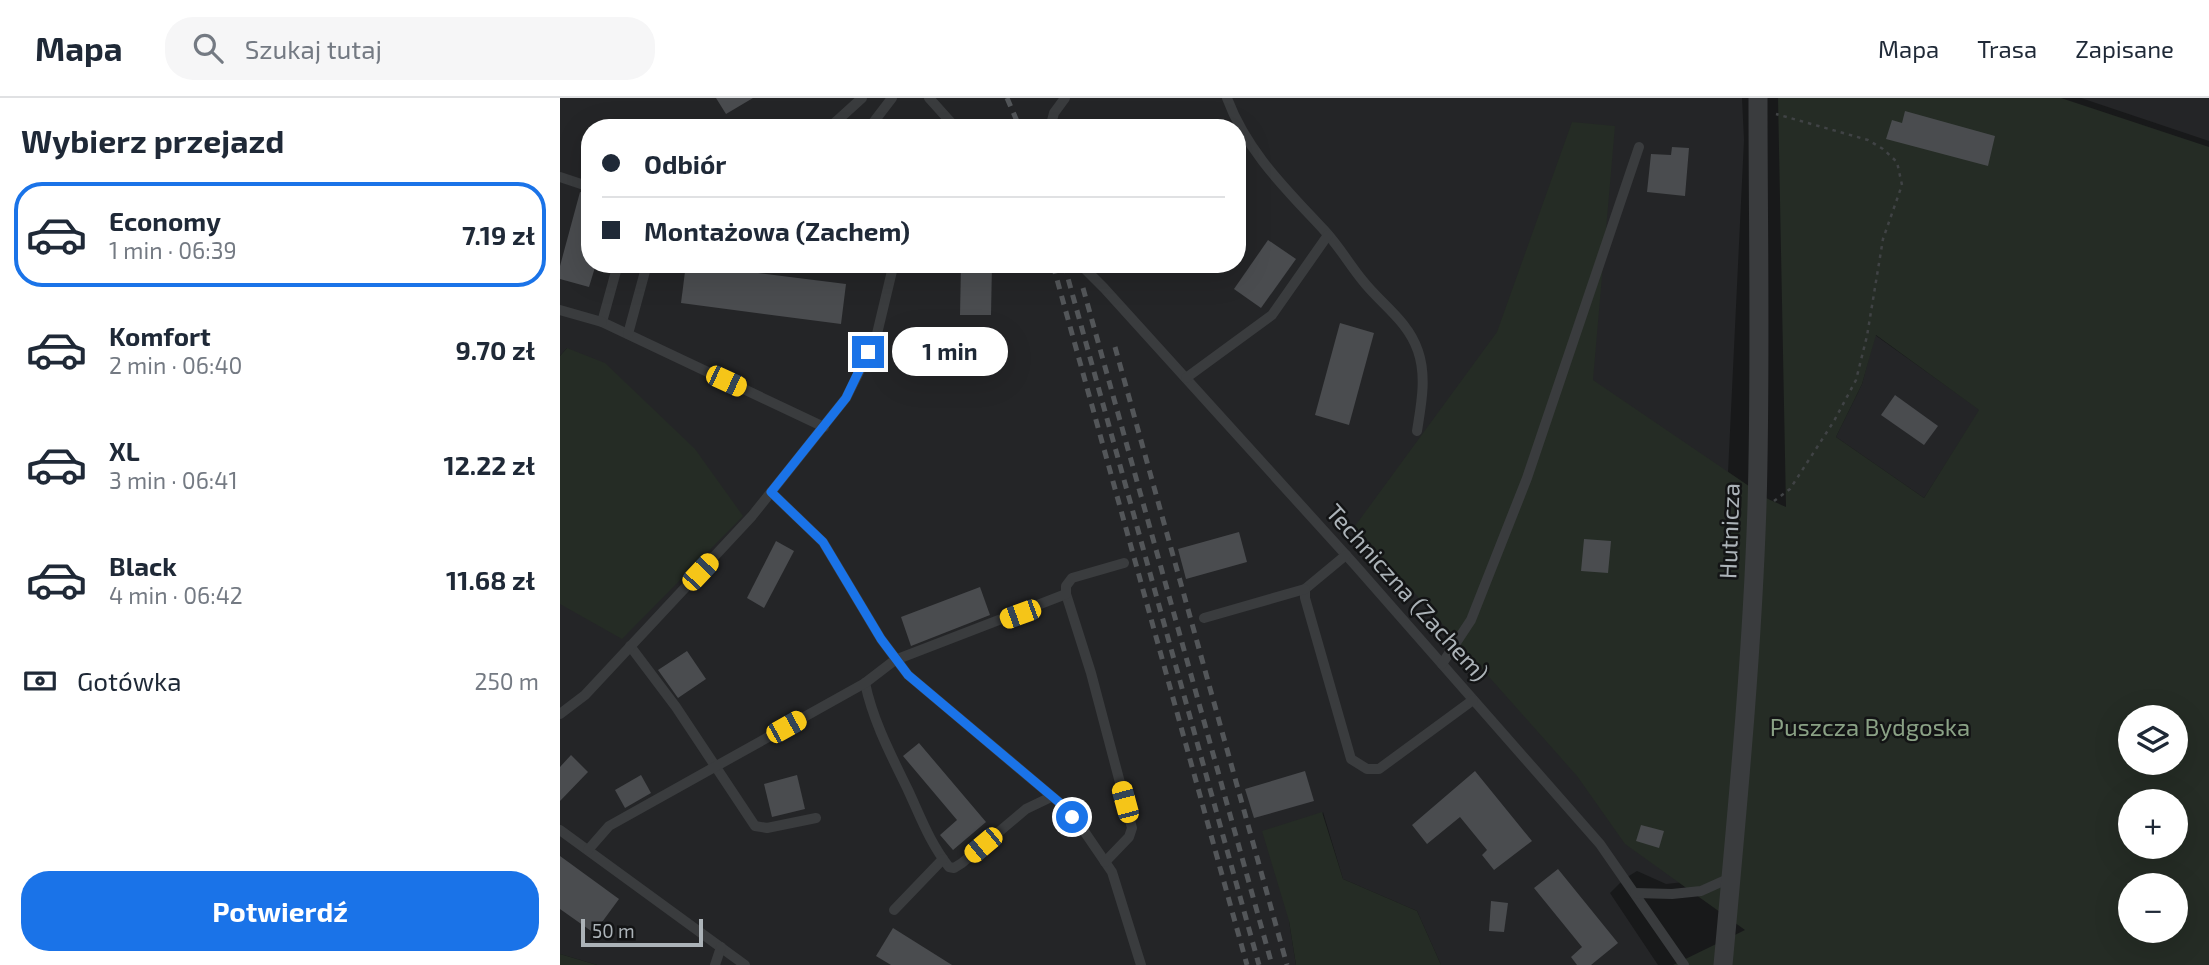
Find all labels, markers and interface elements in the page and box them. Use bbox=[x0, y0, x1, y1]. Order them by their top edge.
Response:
search box bbox=[165, 17, 655, 80]
text: Mapa bbox=[35, 28, 123, 68]
icon: search bbox=[189, 29, 227, 67]
text: Szukaj tutaj bbox=[245, 33, 382, 64]
text: Mapa bbox=[1878, 34, 1939, 63]
text: Trasa bbox=[1977, 34, 2037, 63]
text: Zapisane bbox=[2075, 34, 2174, 63]
text: Wybierz przejazd bbox=[21, 121, 284, 159]
text: Odbiór bbox=[644, 148, 726, 179]
icon: car bbox=[25, 203, 88, 266]
text: Economy bbox=[109, 205, 221, 236]
text: Montażowa (Zachem) bbox=[644, 215, 910, 246]
text: 7.19 zł bbox=[462, 219, 535, 250]
text: 1 min · 06:39 bbox=[109, 236, 237, 264]
icon: car bbox=[25, 318, 88, 381]
text: Komfort bbox=[109, 320, 211, 351]
callout: 1 min bbox=[892, 328, 1008, 376]
text: 9.70 zł bbox=[455, 334, 535, 365]
route end bbox=[852, 336, 884, 368]
text: 1 min bbox=[922, 337, 978, 365]
text: 2 min · 06:40 bbox=[109, 351, 242, 379]
car bbox=[703, 363, 750, 399]
icon: car bbox=[25, 433, 88, 496]
text: XL bbox=[109, 435, 140, 466]
text: 12.22 zł bbox=[443, 449, 535, 480]
text: 3 min · 06:41 bbox=[109, 466, 238, 494]
street label: Hutnicza bbox=[1712, 483, 1745, 579]
street label: Techniczna (Zachem) bbox=[1321, 497, 1495, 687]
icon: car bbox=[25, 548, 88, 611]
car bbox=[678, 549, 723, 595]
text: Black bbox=[109, 550, 177, 581]
text: 11.68 zł bbox=[446, 564, 535, 595]
text: 4 min · 06:42 bbox=[109, 581, 243, 609]
car bbox=[997, 597, 1044, 631]
icon: cash bbox=[21, 662, 59, 700]
text: Gotówka bbox=[77, 665, 182, 696]
text: 250 m bbox=[475, 667, 539, 695]
map controls bbox=[2118, 705, 2188, 943]
button: layers bbox=[2118, 705, 2188, 775]
car bbox=[763, 708, 810, 746]
park label: Puszcza Bydgoska bbox=[1770, 712, 1970, 741]
car bbox=[1110, 779, 1141, 825]
button: + bbox=[2118, 789, 2188, 859]
route start bbox=[1056, 801, 1088, 833]
car bbox=[961, 823, 1006, 867]
button: Potwierdź bbox=[21, 871, 539, 951]
button: − bbox=[2118, 873, 2188, 943]
scale bar bbox=[581, 916, 704, 948]
text: 50 m bbox=[592, 919, 635, 942]

